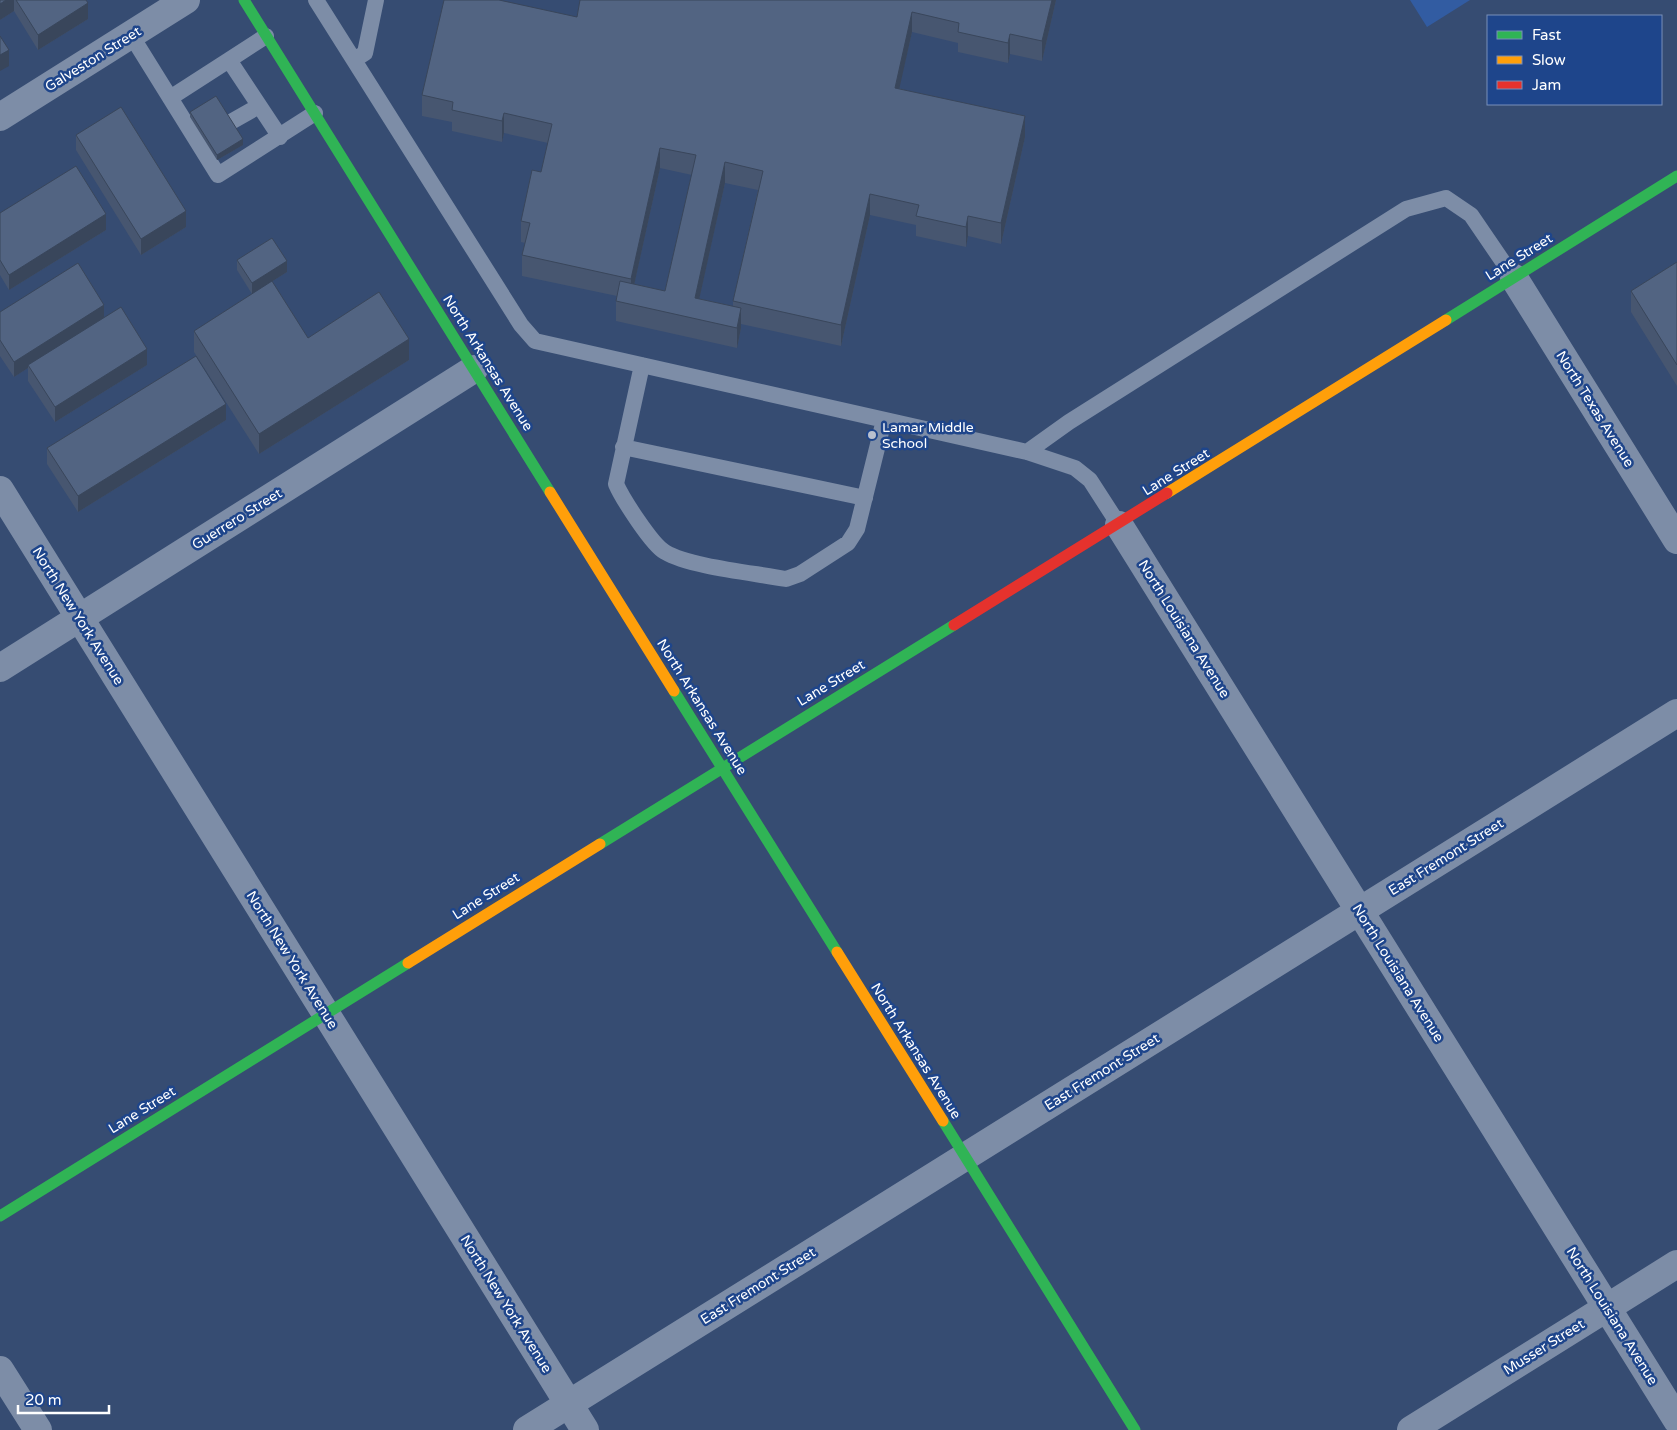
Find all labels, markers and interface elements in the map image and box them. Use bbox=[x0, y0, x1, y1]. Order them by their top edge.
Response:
legend bbox=[1487, 15, 1662, 105]
street label: Galveston Street bbox=[42, 22, 145, 95]
text: Fast bbox=[1532, 26, 1562, 44]
text: Slow bbox=[1532, 51, 1566, 69]
text: Jam bbox=[1532, 76, 1561, 94]
street label: Lane Street bbox=[1482, 229, 1556, 284]
street label: North Arkansas Avenue bbox=[439, 292, 537, 434]
street label: North Texas Avenue bbox=[1552, 348, 1638, 470]
place label: Lamar Middle School bbox=[882, 419, 974, 452]
marker: Lamar Middle School bbox=[866, 429, 878, 441]
street label: Lane Street bbox=[1139, 444, 1213, 499]
street label: Guerrero Street bbox=[189, 484, 286, 553]
street label: North New York Avenue bbox=[29, 544, 127, 688]
street label: North Louisiana Avenue bbox=[1135, 557, 1233, 701]
street label: North Arkansas Avenue bbox=[653, 636, 751, 778]
street label: Lane Street bbox=[794, 656, 869, 710]
street label: East Fremont Street bbox=[1385, 814, 1507, 899]
street label: Lane Street bbox=[449, 868, 523, 923]
street label: North New York Avenue bbox=[243, 888, 341, 1032]
street label: North Louisiana Avenue bbox=[1349, 901, 1447, 1045]
street label: North Arkansas Avenue bbox=[867, 980, 965, 1122]
street label: East Fremont Street bbox=[1041, 1029, 1163, 1114]
street label: Lane Street bbox=[105, 1082, 179, 1137]
street label: North New York Avenue bbox=[457, 1232, 555, 1376]
street label: East Fremont Street bbox=[697, 1243, 819, 1328]
street label: North Louisiana Avenue bbox=[1563, 1244, 1661, 1388]
street label: Musser Street bbox=[1500, 1315, 1588, 1379]
scale bar bbox=[18, 1382, 109, 1414]
text: 20 m bbox=[25, 1391, 62, 1409]

